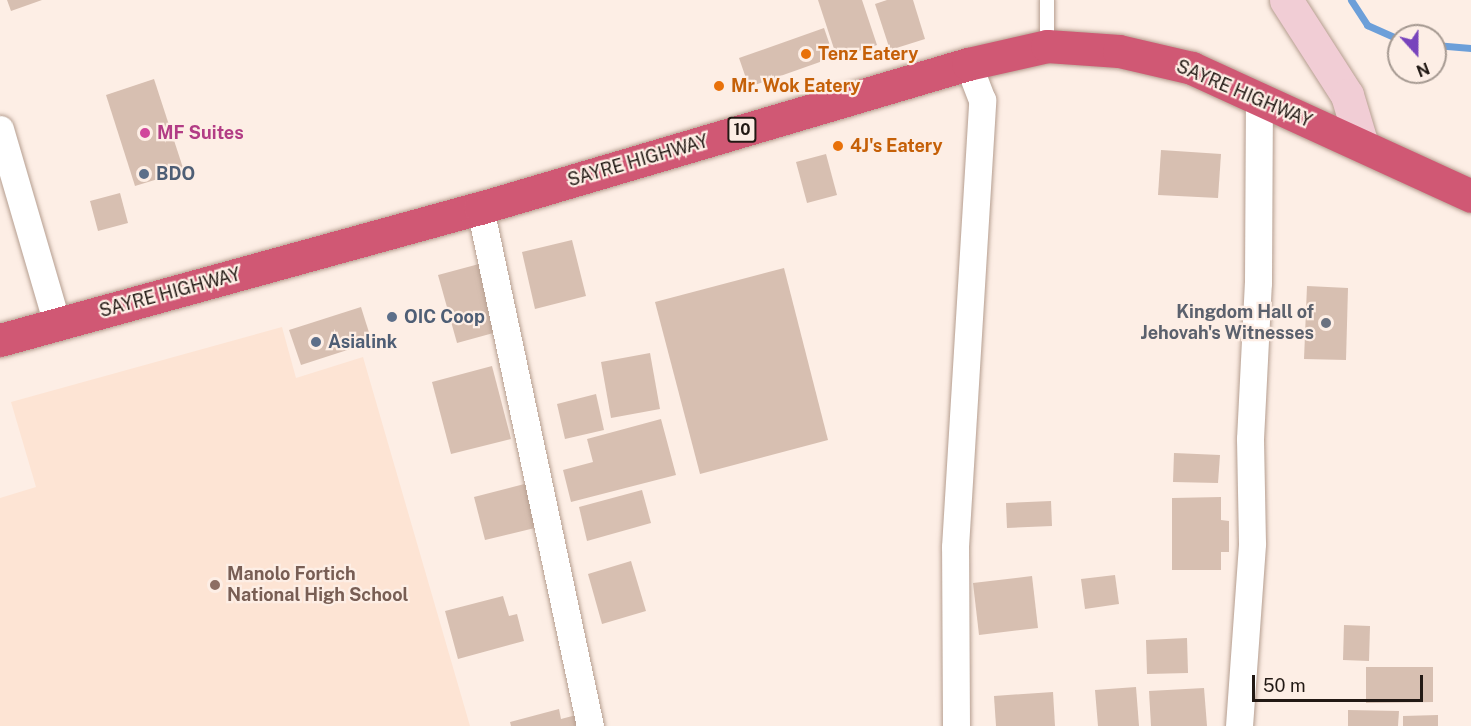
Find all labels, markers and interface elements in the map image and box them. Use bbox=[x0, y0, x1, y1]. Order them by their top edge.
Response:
north arrow bbox=[1387, 24, 1447, 84]
place label: Tenz Eatery bbox=[818, 43, 918, 65]
marker: Tenz Eatery bbox=[799, 47, 813, 61]
street label: SAYRE HIGHWAY bbox=[1173, 56, 1315, 132]
text: N bbox=[1414, 58, 1432, 81]
place label: Mr. Wok Eatery bbox=[731, 75, 861, 97]
marker: Mr. Wok Eatery bbox=[712, 79, 726, 93]
road number: 10 bbox=[727, 117, 757, 143]
place label: MF Suites bbox=[157, 122, 244, 144]
marker: MF Suites bbox=[138, 126, 152, 140]
street label: SAYRE HIGHWAY bbox=[565, 131, 711, 191]
place label: 4J's Eatery bbox=[850, 135, 943, 157]
marker: 4J's Eatery bbox=[831, 139, 845, 153]
place label: BDO bbox=[156, 163, 195, 185]
marker: BDO bbox=[137, 167, 151, 181]
street label: SAYRE HIGHWAY bbox=[97, 264, 243, 322]
place label: Kingdom Hall of Jehovah's Witnesses bbox=[1140, 302, 1314, 344]
place label: OIC Coop bbox=[404, 306, 485, 328]
marker: OIC Coop bbox=[385, 310, 399, 324]
marker: Kingdom Hall of Jehovah's Witnesses bbox=[1319, 316, 1333, 330]
place label: Asialink bbox=[328, 331, 397, 353]
marker: Asialink bbox=[309, 335, 323, 349]
place label: Manolo Fortich National High School bbox=[227, 564, 408, 606]
marker: Manolo Fortich National High School bbox=[208, 578, 222, 592]
scale bar bbox=[1255, 663, 1426, 701]
text: 50 m bbox=[1263, 675, 1306, 696]

